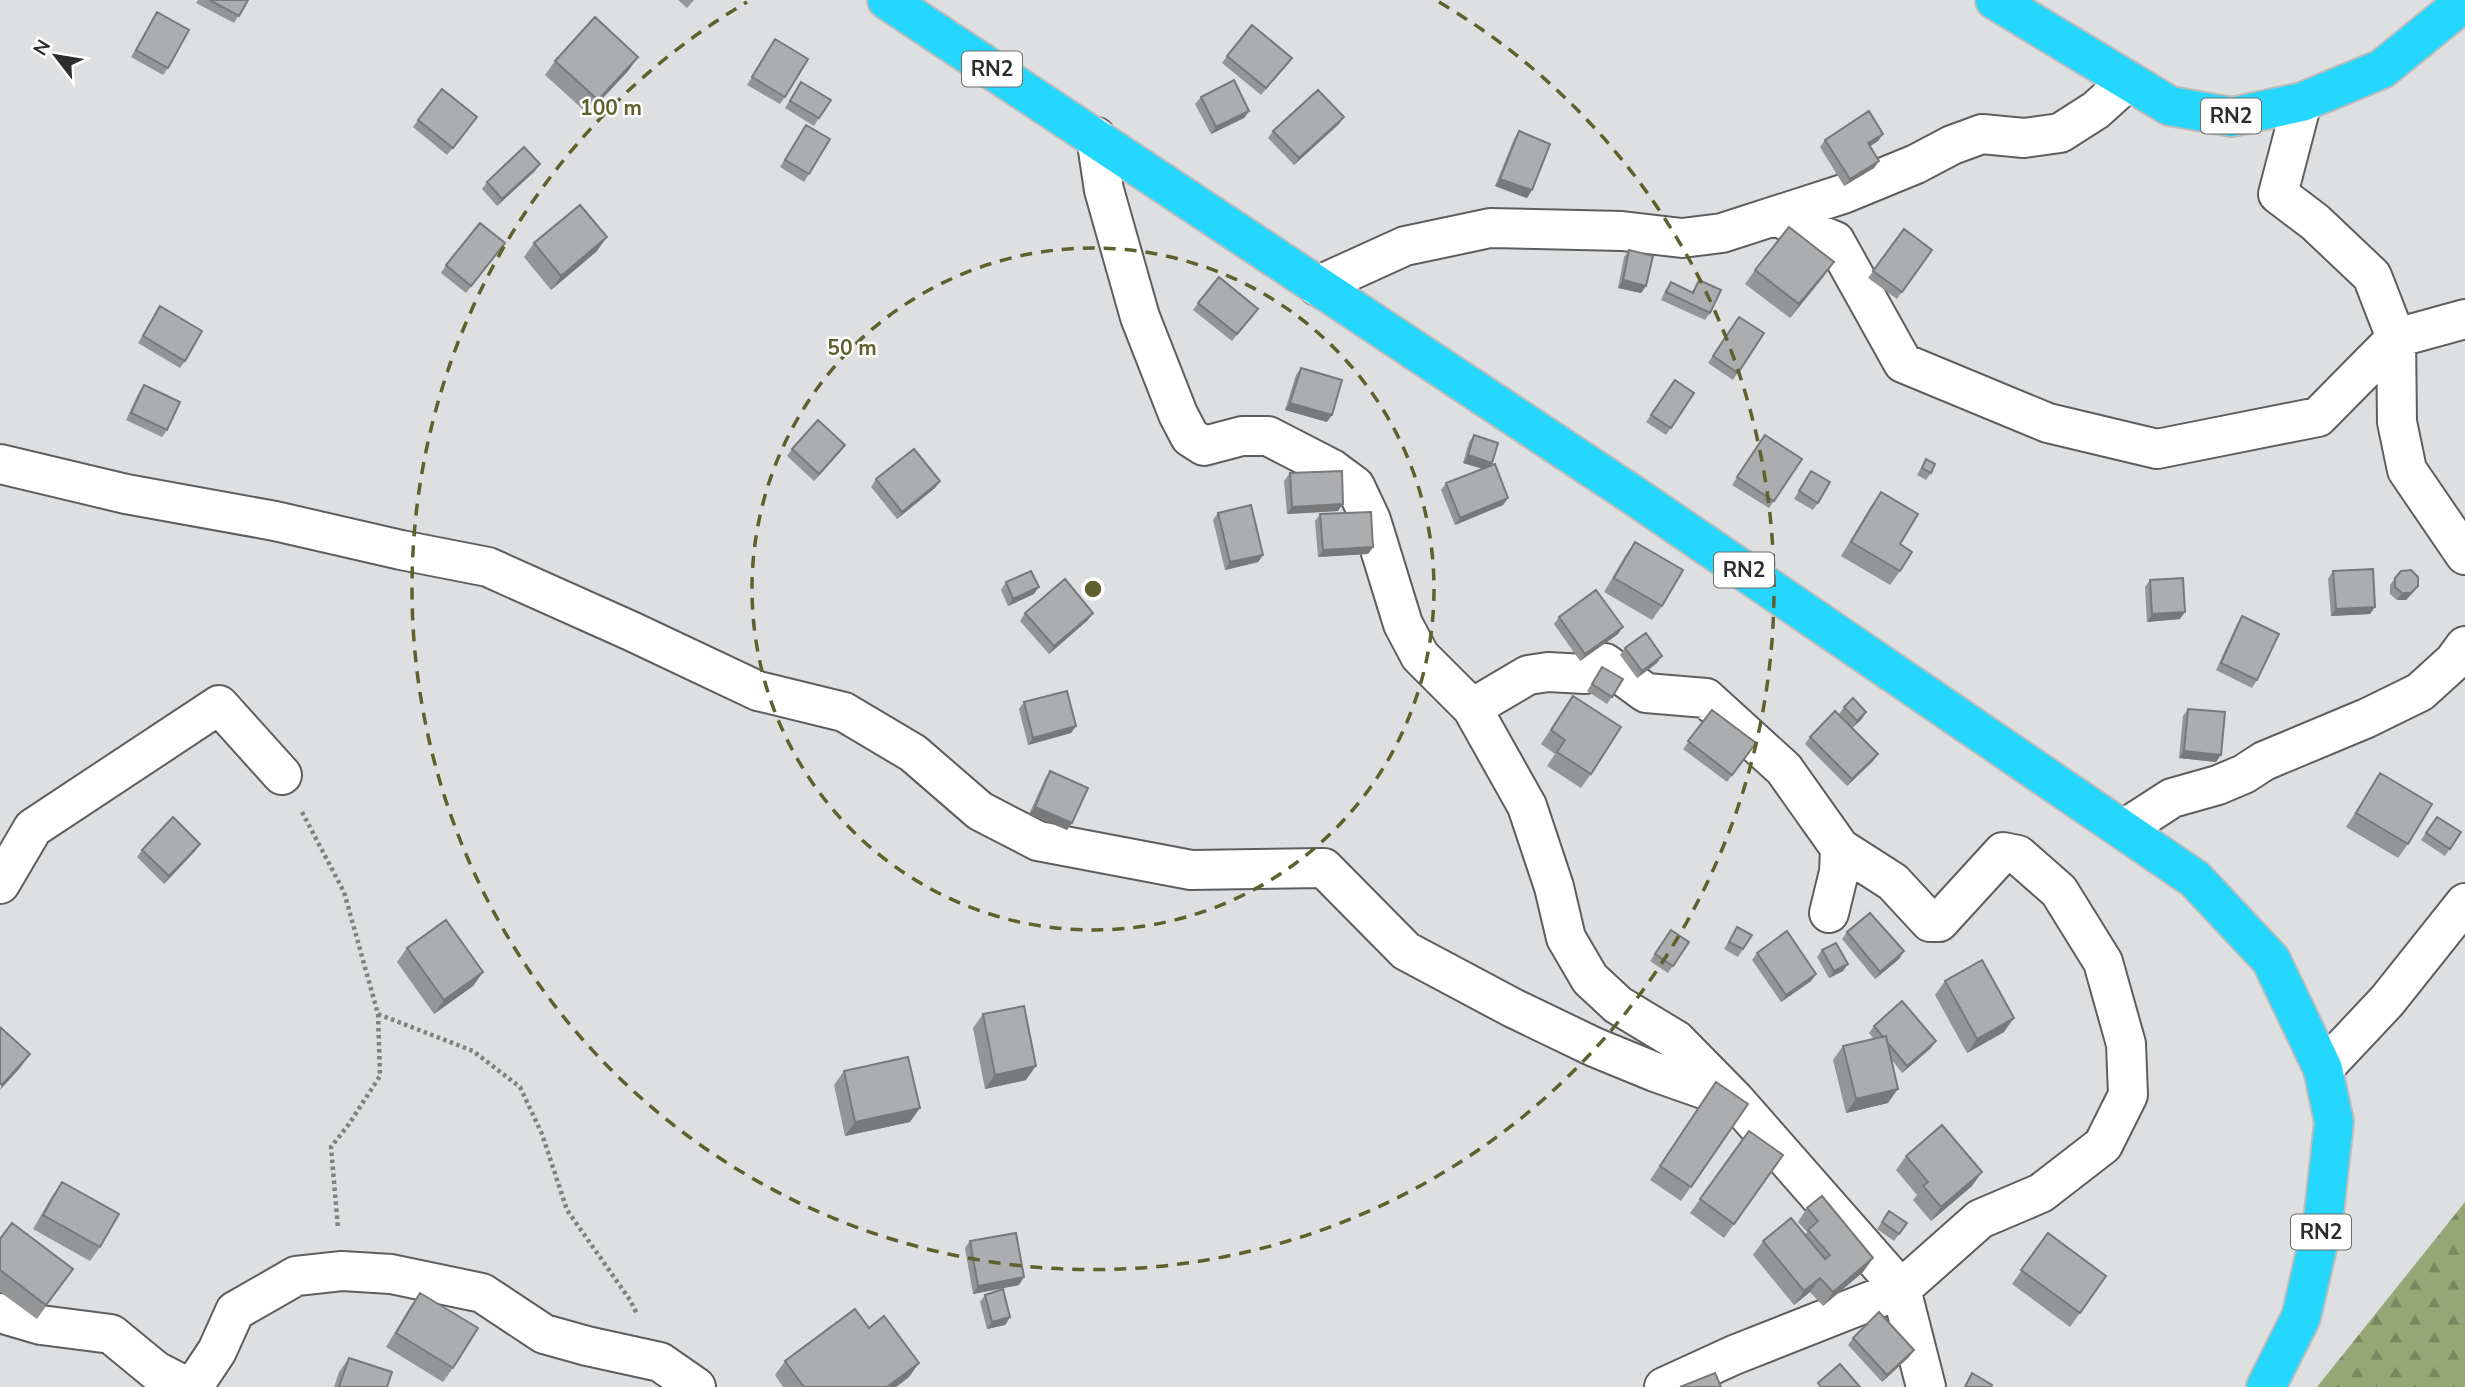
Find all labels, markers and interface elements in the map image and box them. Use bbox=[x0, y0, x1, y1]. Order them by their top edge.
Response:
north arrow bbox=[21, 21, 91, 91]
text: N bbox=[27, 35, 57, 61]
road number: RN2 bbox=[962, 52, 1022, 86]
text: 100 m bbox=[580, 94, 642, 122]
road number: RN2 bbox=[2201, 99, 2261, 134]
text: 50 m bbox=[827, 334, 877, 362]
road number: RN2 bbox=[1714, 552, 1774, 588]
centre of rings bbox=[1081, 577, 1105, 601]
road number: RN2 bbox=[2291, 1214, 2351, 1250]

